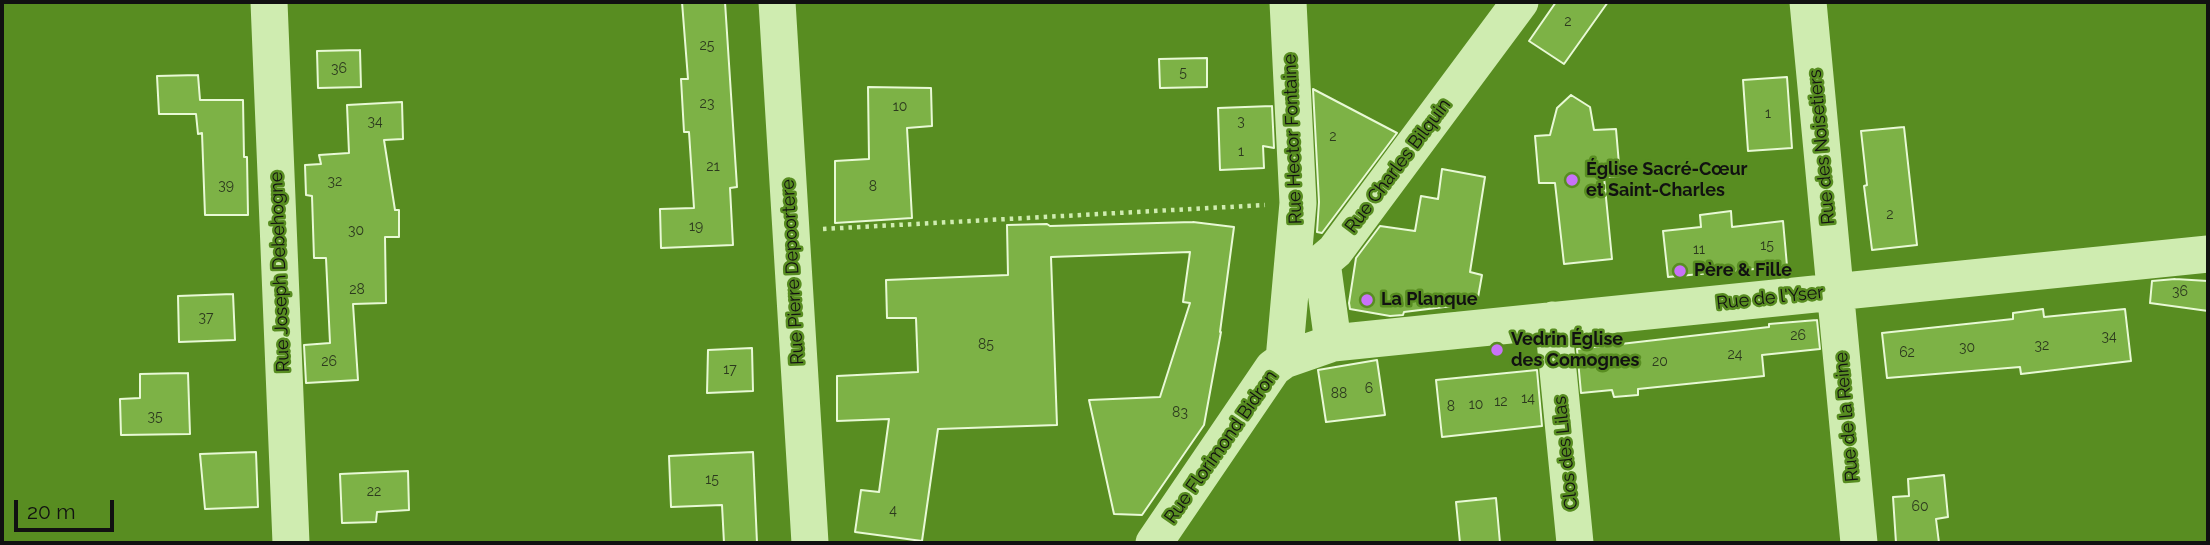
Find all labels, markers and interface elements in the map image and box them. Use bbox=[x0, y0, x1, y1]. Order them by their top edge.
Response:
house number: 2 bbox=[1564, 14, 1572, 30]
house number: 25 bbox=[700, 38, 714, 54]
street label: Rue Hector Fontaine bbox=[1279, 53, 1307, 225]
house number: 36 bbox=[331, 61, 347, 77]
house number: 5 bbox=[1179, 65, 1187, 81]
street label: Rue des Noisetiers bbox=[1804, 69, 1840, 225]
street label: Rue Charles Bilquin bbox=[1341, 95, 1455, 237]
house number: 23 bbox=[700, 96, 714, 112]
house number: 10 bbox=[893, 99, 907, 115]
house number: 1 bbox=[1765, 106, 1771, 122]
house number: 34 bbox=[367, 114, 383, 130]
house number: 3 bbox=[1237, 114, 1245, 130]
house number: 2 bbox=[1329, 129, 1337, 145]
house number: 1 bbox=[1238, 144, 1244, 160]
house number: 21 bbox=[706, 159, 720, 175]
place label: Église Sacré-Cœur et Saint-Charles bbox=[1586, 159, 1748, 202]
street label: Rue Joseph Debehogne bbox=[266, 171, 294, 373]
marker: Église Sacré-Cœur et Saint-Charles bbox=[1564, 172, 1580, 188]
house number: 32 bbox=[328, 174, 342, 190]
house number: 39 bbox=[218, 178, 234, 194]
street label: Rue Pierre Depoortere bbox=[777, 179, 809, 365]
house number: 8 bbox=[869, 179, 877, 195]
house number: 2 bbox=[1886, 207, 1894, 223]
house number: 19 bbox=[689, 219, 703, 235]
house number: 30 bbox=[348, 223, 364, 239]
house number: 15 bbox=[1760, 238, 1774, 254]
house number: 11 bbox=[1693, 242, 1705, 258]
place label: Père & Fille bbox=[1694, 260, 1792, 282]
marker: Père & Fille bbox=[1672, 263, 1688, 279]
house number: 28 bbox=[349, 282, 365, 298]
street label: Rue de l'Yser bbox=[1715, 282, 1825, 314]
house number: 36 bbox=[2172, 284, 2188, 300]
place label: La Planque bbox=[1381, 289, 1478, 311]
marker: La Planque bbox=[1359, 292, 1375, 308]
house number: 37 bbox=[199, 310, 213, 326]
house number: 26 bbox=[1790, 328, 1806, 344]
place label: Vedrin Église des Comognes bbox=[1511, 329, 1639, 372]
house number: 34 bbox=[2101, 329, 2117, 345]
house number: 85 bbox=[978, 337, 994, 353]
house number: 32 bbox=[2035, 338, 2049, 354]
house number: 30 bbox=[1959, 340, 1975, 356]
marker: Vedrin Église des Comognes bbox=[1489, 342, 1505, 358]
house number: 62 bbox=[1899, 345, 1915, 361]
house number: 24 bbox=[1728, 347, 1742, 363]
street label: Rue de la Reine bbox=[1831, 351, 1863, 483]
house number: 26 bbox=[321, 354, 337, 370]
house number: 20 bbox=[1652, 354, 1668, 370]
house number: 17 bbox=[723, 362, 737, 378]
street label: Rue Florimond Bidron bbox=[1160, 366, 1282, 528]
house number: 6 bbox=[1365, 381, 1373, 397]
house number: 88 bbox=[1331, 386, 1347, 402]
house number: 14 bbox=[1521, 391, 1535, 407]
house number: 12 bbox=[1494, 394, 1508, 410]
street label: Clos des Lilas bbox=[1549, 395, 1583, 511]
house number: 10 bbox=[1469, 397, 1483, 413]
house number: 8 bbox=[1447, 399, 1455, 415]
house number: 83 bbox=[1172, 405, 1188, 421]
house number: 35 bbox=[147, 409, 163, 425]
house number: 15 bbox=[705, 472, 719, 488]
house number: 22 bbox=[367, 484, 381, 500]
scale bar bbox=[18, 486, 117, 530]
text: 20 m bbox=[27, 499, 75, 524]
house number: 60 bbox=[1911, 499, 1929, 515]
house number: 4 bbox=[889, 503, 897, 519]

